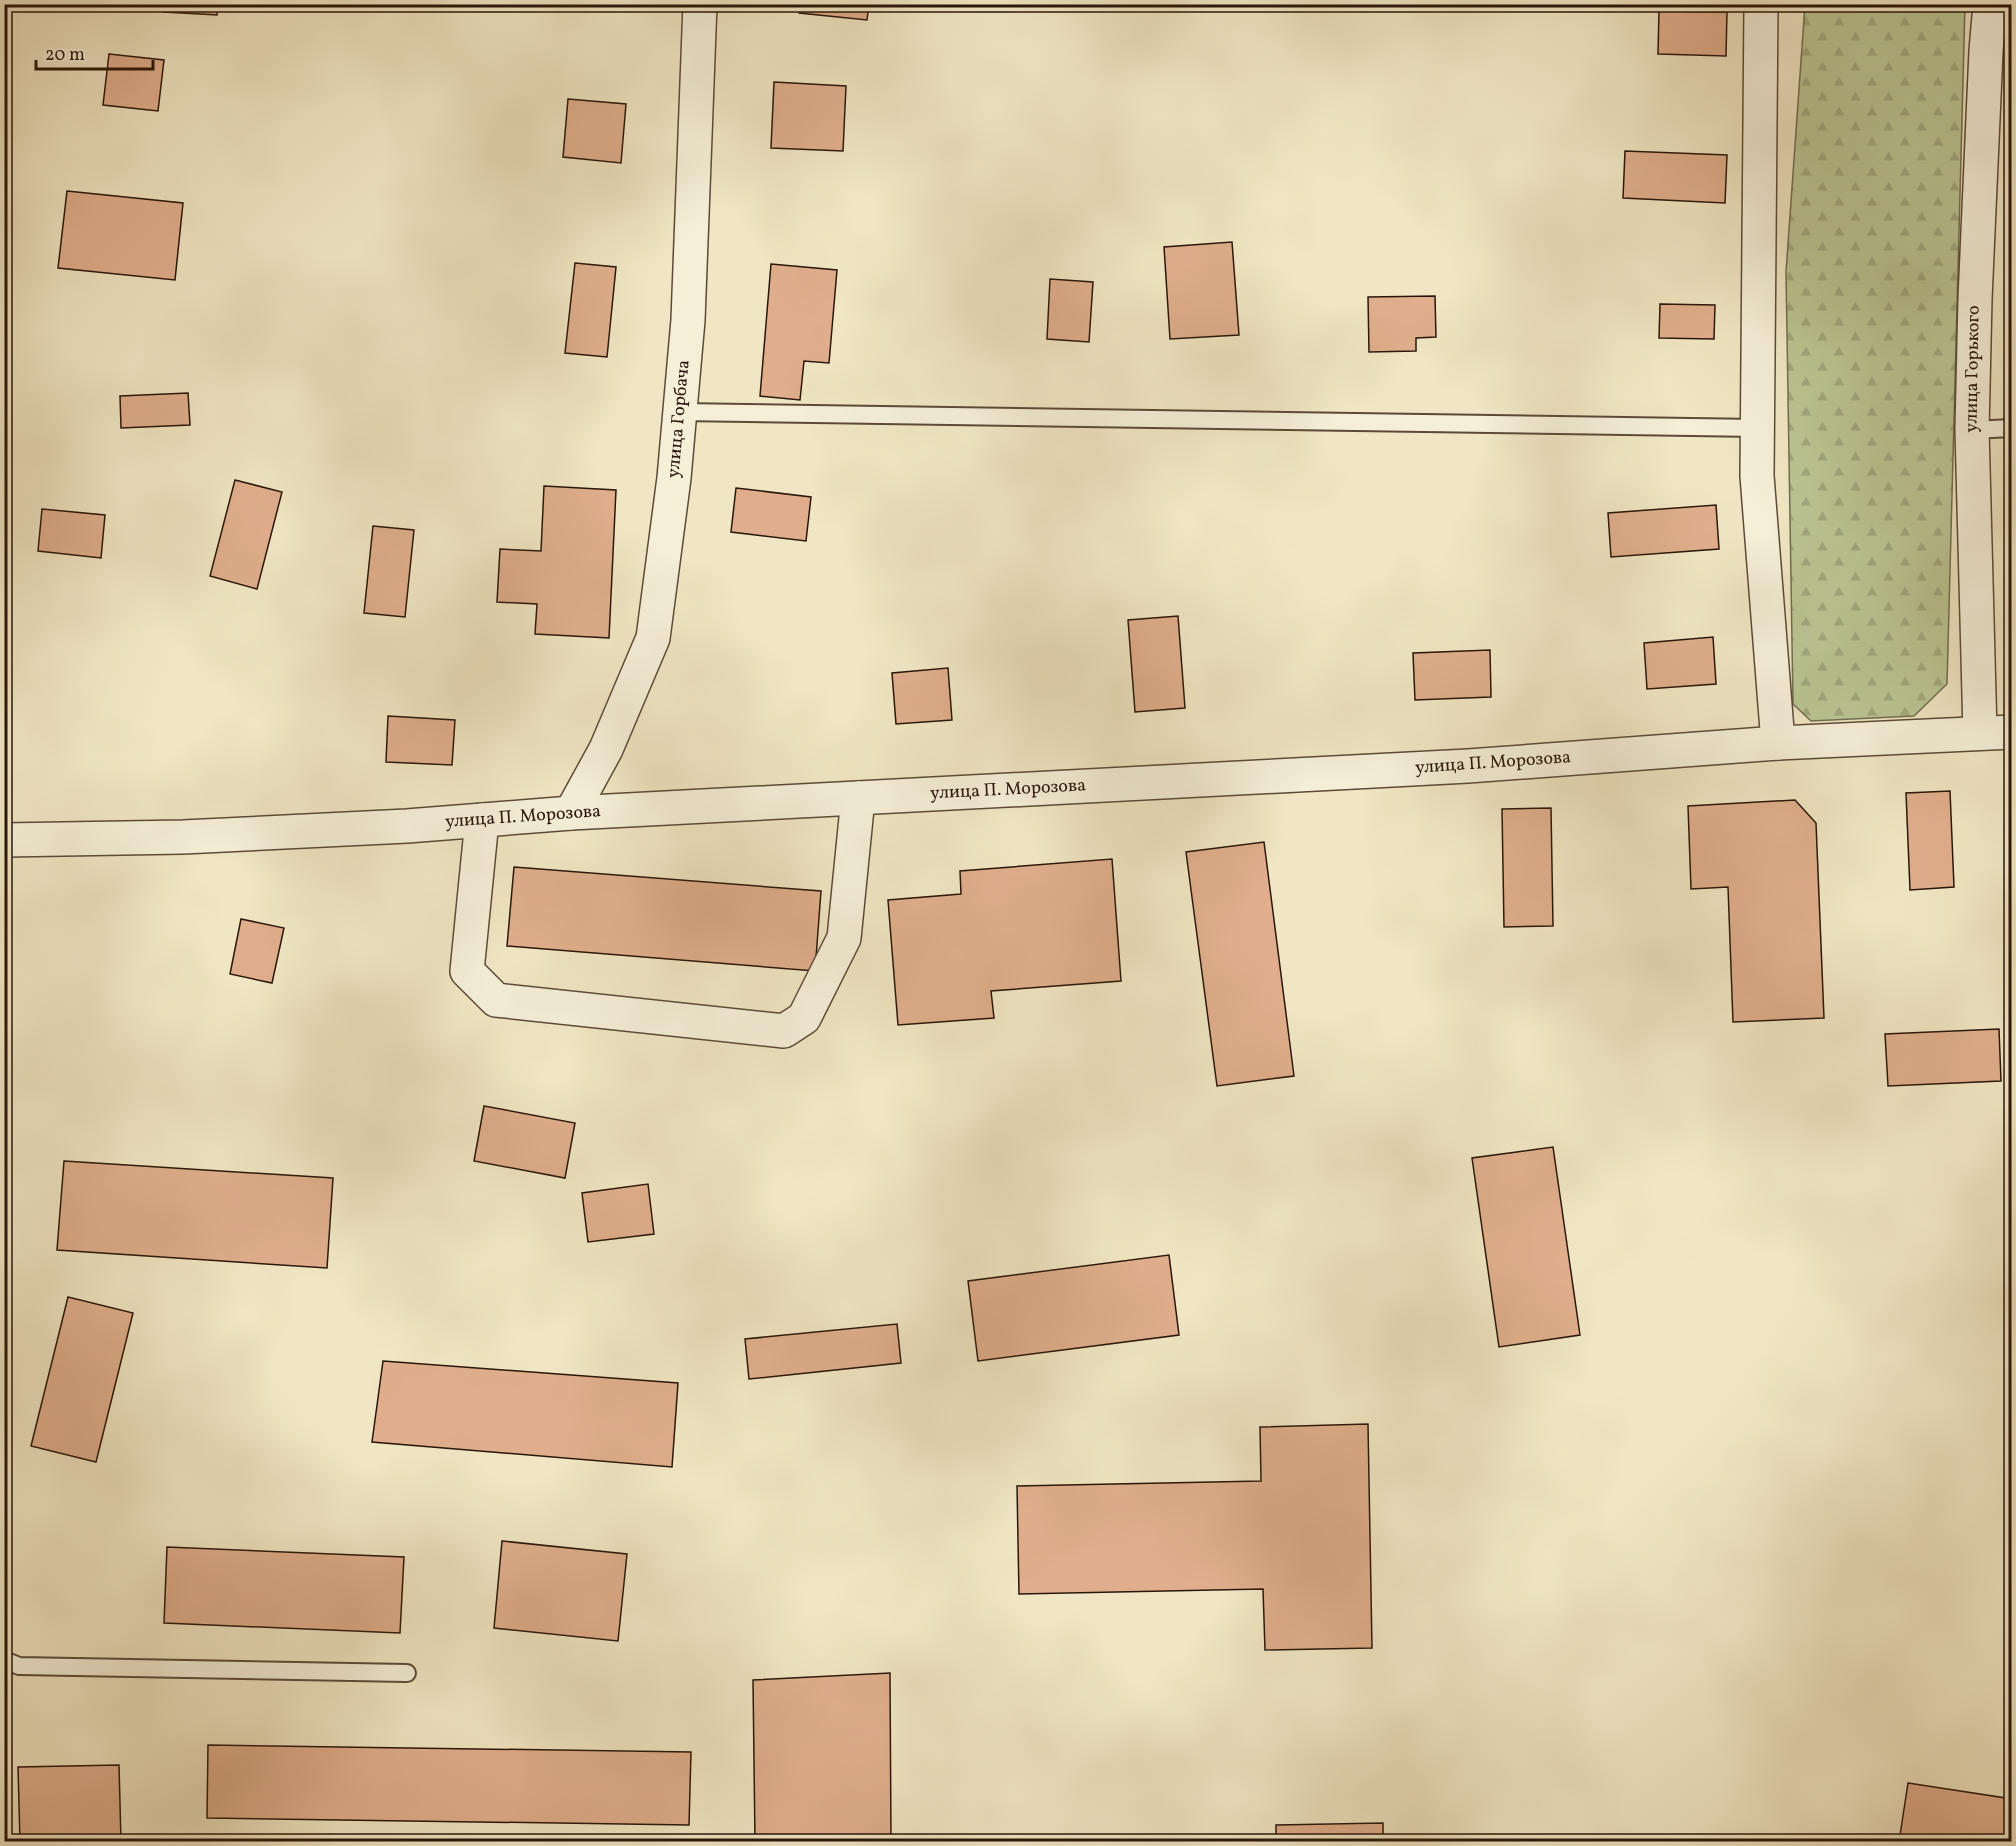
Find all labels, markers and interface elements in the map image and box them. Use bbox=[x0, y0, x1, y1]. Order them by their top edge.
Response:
scale bar bbox=[36, 33, 153, 71]
text: 20 m bbox=[45, 43, 85, 68]
street label: улица Горького bbox=[1959, 305, 1987, 433]
street label: улица Горбача bbox=[661, 359, 697, 479]
street label: улица П. Морозова bbox=[1414, 745, 1572, 781]
street label: улица П. Морозова bbox=[929, 773, 1087, 807]
street label: улица П. Морозова bbox=[444, 799, 602, 835]

